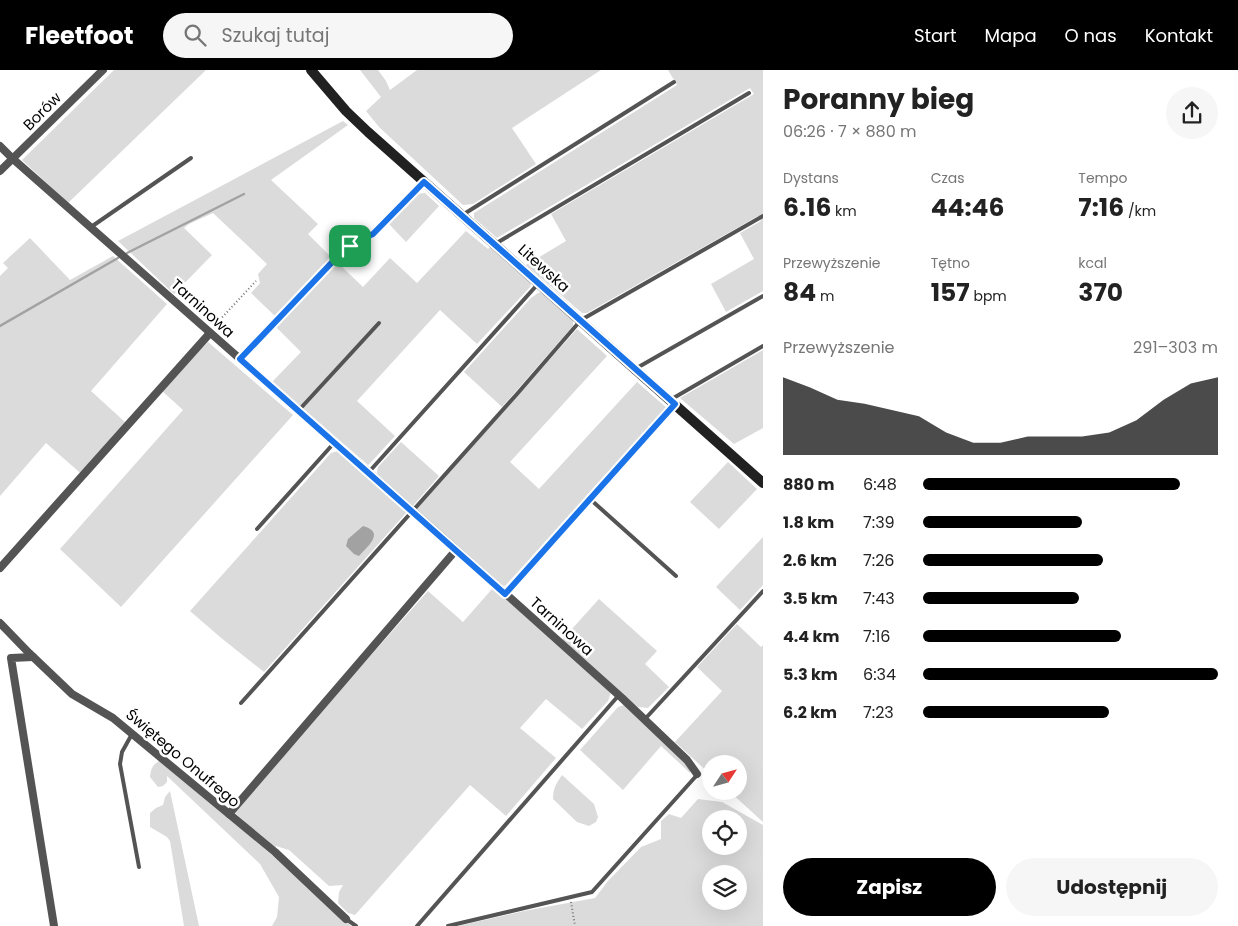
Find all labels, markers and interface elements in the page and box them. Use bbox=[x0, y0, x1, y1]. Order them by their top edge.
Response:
search box bbox=[163, 13, 513, 58]
text: Fleetfoot bbox=[25, 19, 133, 52]
icon: search bbox=[181, 21, 209, 49]
text: Szukaj tutaj bbox=[221, 22, 329, 49]
text: Start bbox=[914, 23, 957, 48]
text: Mapa bbox=[985, 23, 1037, 48]
text: O nas bbox=[1065, 23, 1117, 48]
text: Kontakt bbox=[1145, 23, 1213, 48]
text: Poranny bieg bbox=[783, 80, 974, 119]
street label: Borów bbox=[18, 87, 66, 135]
button: share bbox=[1166, 87, 1218, 139]
text: 06:26 · 7 × 880 m bbox=[783, 120, 916, 143]
text: Dystans bbox=[783, 168, 839, 188]
text: Czas bbox=[931, 168, 965, 188]
text: Tempo bbox=[1078, 168, 1127, 188]
text: 6.16 bbox=[783, 190, 831, 225]
text: 44:46 bbox=[931, 190, 1004, 225]
text: 7:16 bbox=[1078, 190, 1124, 225]
text: km bbox=[831, 201, 857, 221]
text: /km bbox=[1124, 201, 1156, 221]
pin bbox=[329, 225, 371, 267]
icon: arrive bbox=[336, 232, 364, 260]
street label: Litewska bbox=[514, 239, 574, 297]
text: Przewyższenie bbox=[783, 253, 881, 273]
text: Tętno bbox=[931, 253, 970, 273]
text: kcal bbox=[1078, 253, 1107, 273]
street label: Tarninowa bbox=[167, 274, 239, 342]
text: 84 bbox=[783, 275, 816, 310]
text: 157 bbox=[931, 275, 970, 310]
text: 370 bbox=[1078, 275, 1123, 310]
text: m bbox=[816, 286, 834, 306]
text: bpm bbox=[970, 286, 1007, 306]
text: Przewyższenie bbox=[783, 336, 895, 359]
text: 291–303 m bbox=[1133, 336, 1218, 359]
text: 880 m bbox=[783, 473, 835, 496]
text: 6:48 bbox=[863, 473, 897, 496]
text: 1.8 km bbox=[783, 511, 834, 534]
text: 7:39 bbox=[863, 511, 895, 534]
text: 2.6 km bbox=[783, 549, 837, 572]
text: 7:26 bbox=[863, 549, 895, 572]
text: 3.5 km bbox=[783, 587, 838, 610]
text: 7:43 bbox=[863, 587, 895, 610]
street label: Tarninowa bbox=[526, 592, 598, 660]
text: 4.4 km bbox=[783, 625, 839, 648]
text: 7:16 bbox=[863, 625, 890, 648]
text: 5.3 km bbox=[783, 663, 838, 686]
text: 6:34 bbox=[863, 663, 896, 686]
text: 6.2 km bbox=[783, 701, 837, 724]
text: 7:23 bbox=[863, 701, 894, 724]
street label: Świętego Onufrego bbox=[121, 704, 245, 812]
north arrow bbox=[702, 755, 748, 800]
map controls bbox=[702, 755, 747, 910]
button: locate bbox=[702, 810, 747, 855]
button: Zapisz bbox=[783, 858, 996, 916]
button: Udostępnij bbox=[1006, 858, 1218, 916]
button: layers bbox=[702, 865, 747, 910]

